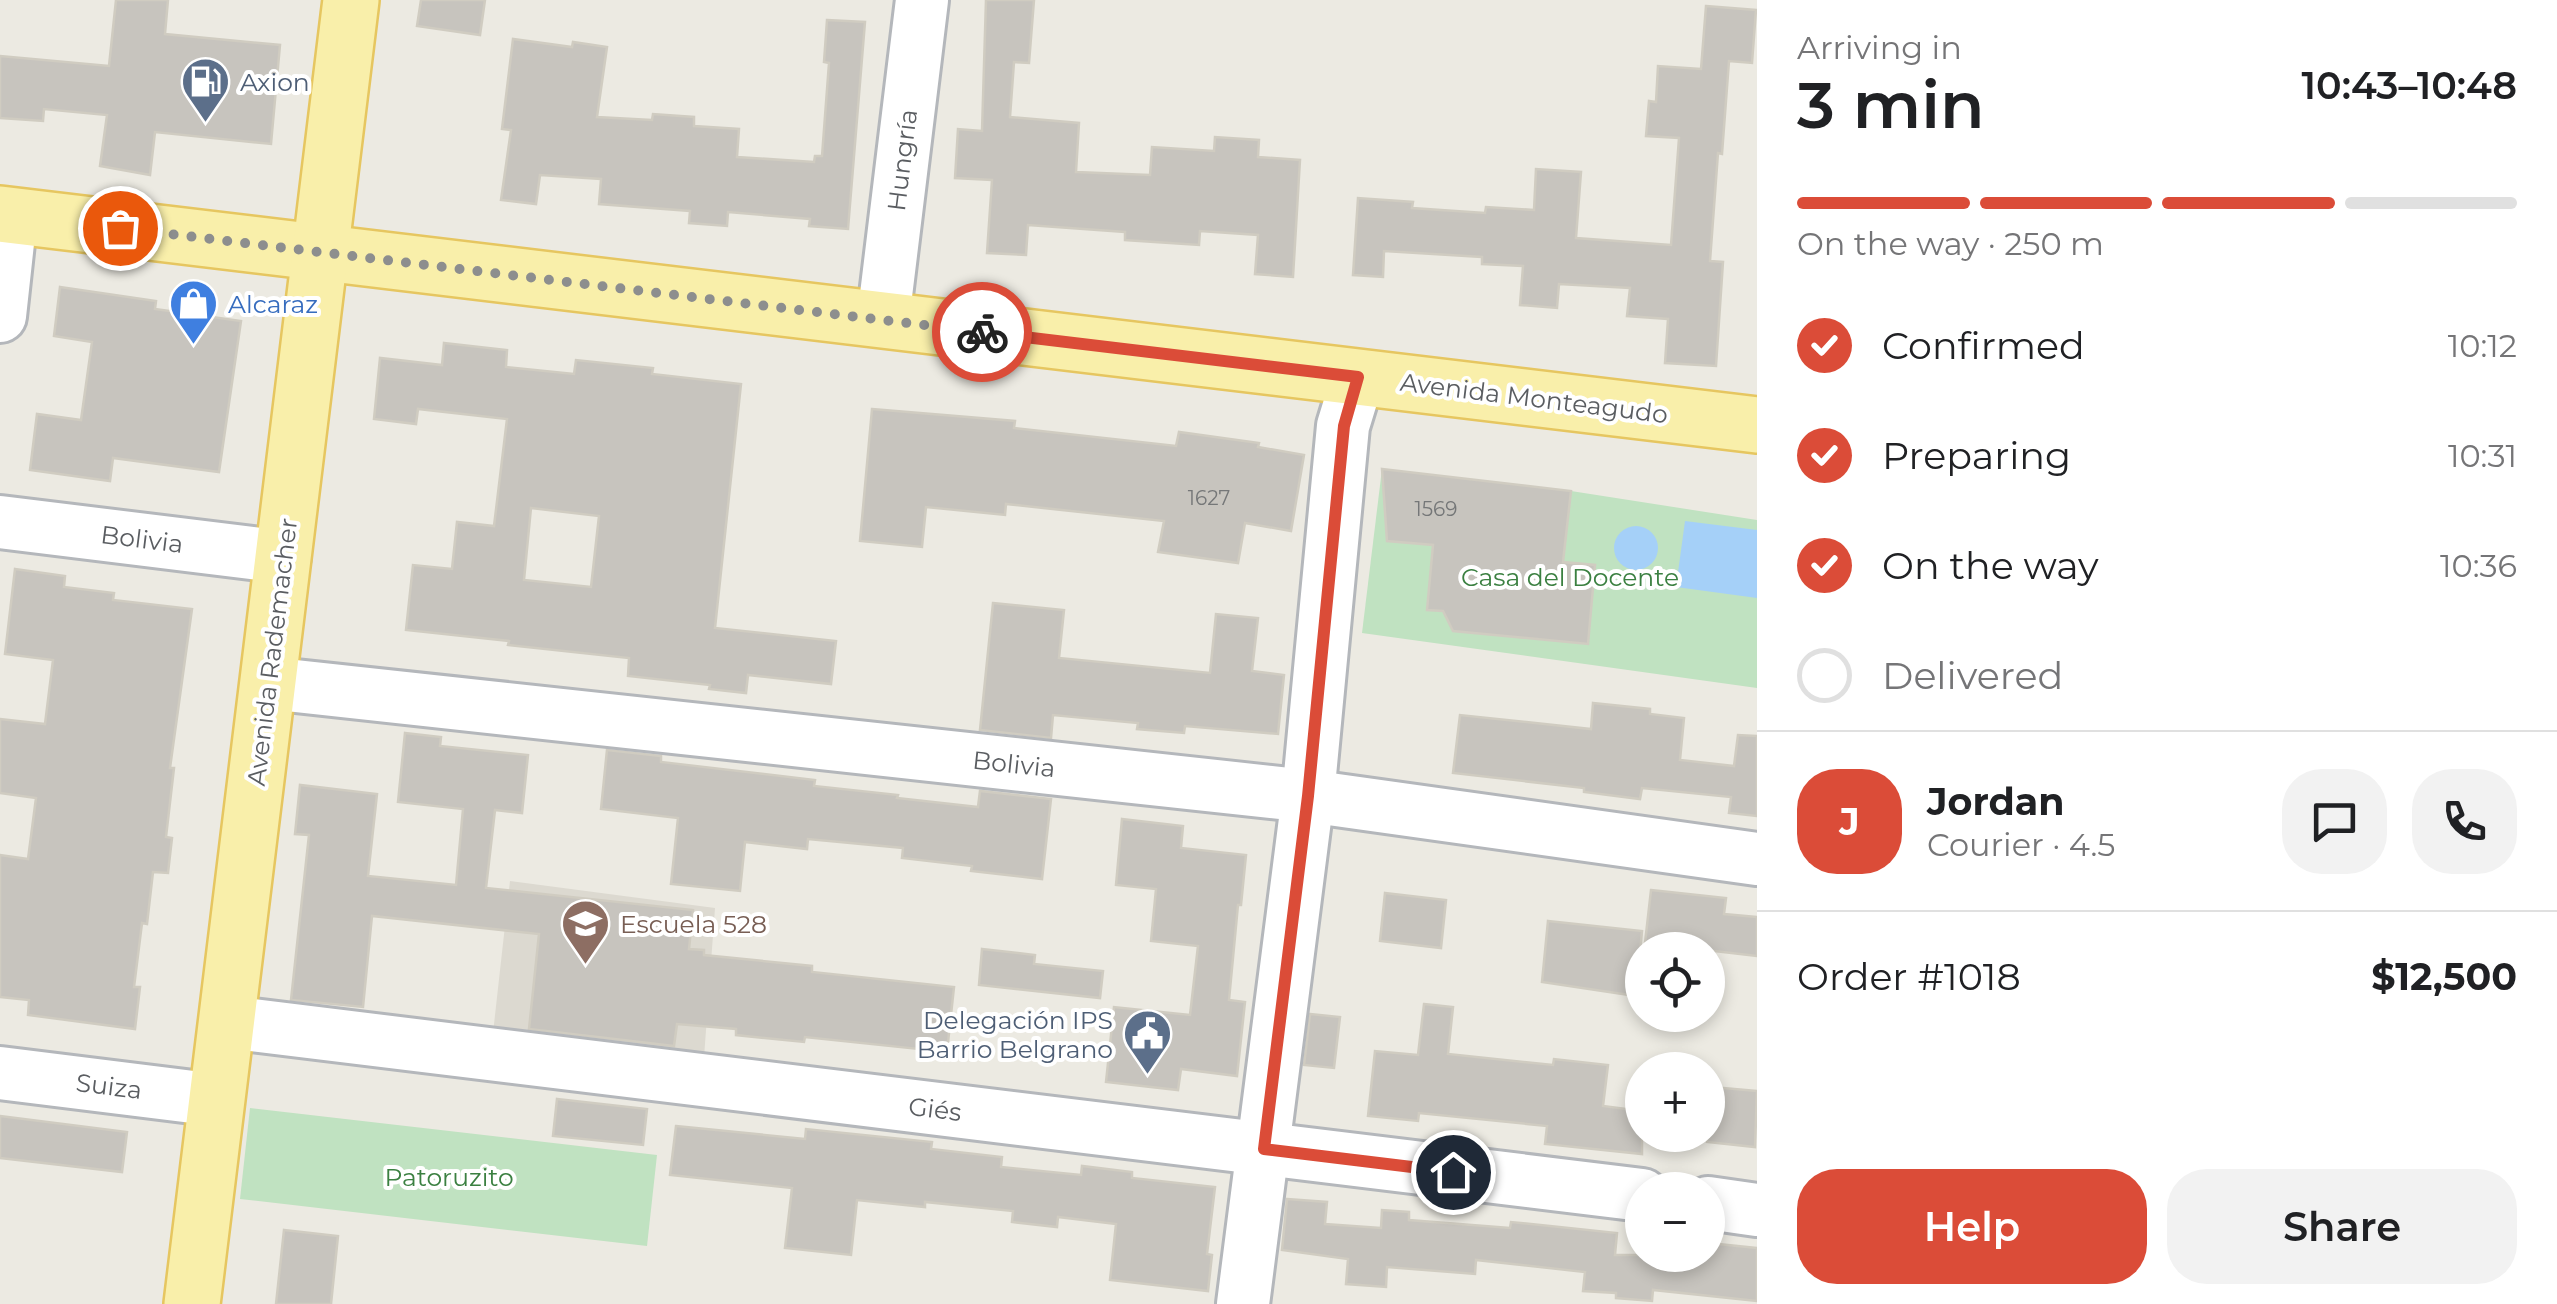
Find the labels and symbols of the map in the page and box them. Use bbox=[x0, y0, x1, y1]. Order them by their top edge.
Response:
fuel station icon: Axion bbox=[179, 56, 231, 124]
place label: Axion bbox=[240, 67, 310, 97]
street label: Hungría bbox=[881, 107, 923, 213]
pin bbox=[78, 186, 163, 271]
shop icon: Alcaraz bbox=[167, 278, 219, 346]
courier bbox=[932, 282, 1032, 382]
place label: Alcaraz bbox=[228, 289, 318, 319]
street label: Avenida Monteagudo bbox=[1398, 367, 1670, 429]
house number: 1627 bbox=[1188, 486, 1230, 510]
house number: 1569 bbox=[1415, 497, 1457, 521]
street label: Avenida Rademacher bbox=[241, 516, 303, 788]
street label: Bolivia bbox=[99, 519, 185, 559]
park label: Casa del Docente bbox=[1461, 562, 1679, 592]
street label: Bolivia bbox=[971, 745, 1057, 783]
school or university icon: Escuela 528 bbox=[559, 898, 611, 966]
place label: Escuela 528 bbox=[620, 909, 767, 939]
place label: Delegación IPS Barrio Belgrano bbox=[917, 1005, 1113, 1064]
public building icon: Delegación IPS Barrio Belgrano bbox=[1122, 1008, 1174, 1076]
street label: Suiza bbox=[74, 1067, 144, 1105]
street label: Giés bbox=[907, 1091, 963, 1127]
pin bbox=[1411, 1130, 1496, 1215]
park label: Patoruzito bbox=[384, 1162, 514, 1192]

